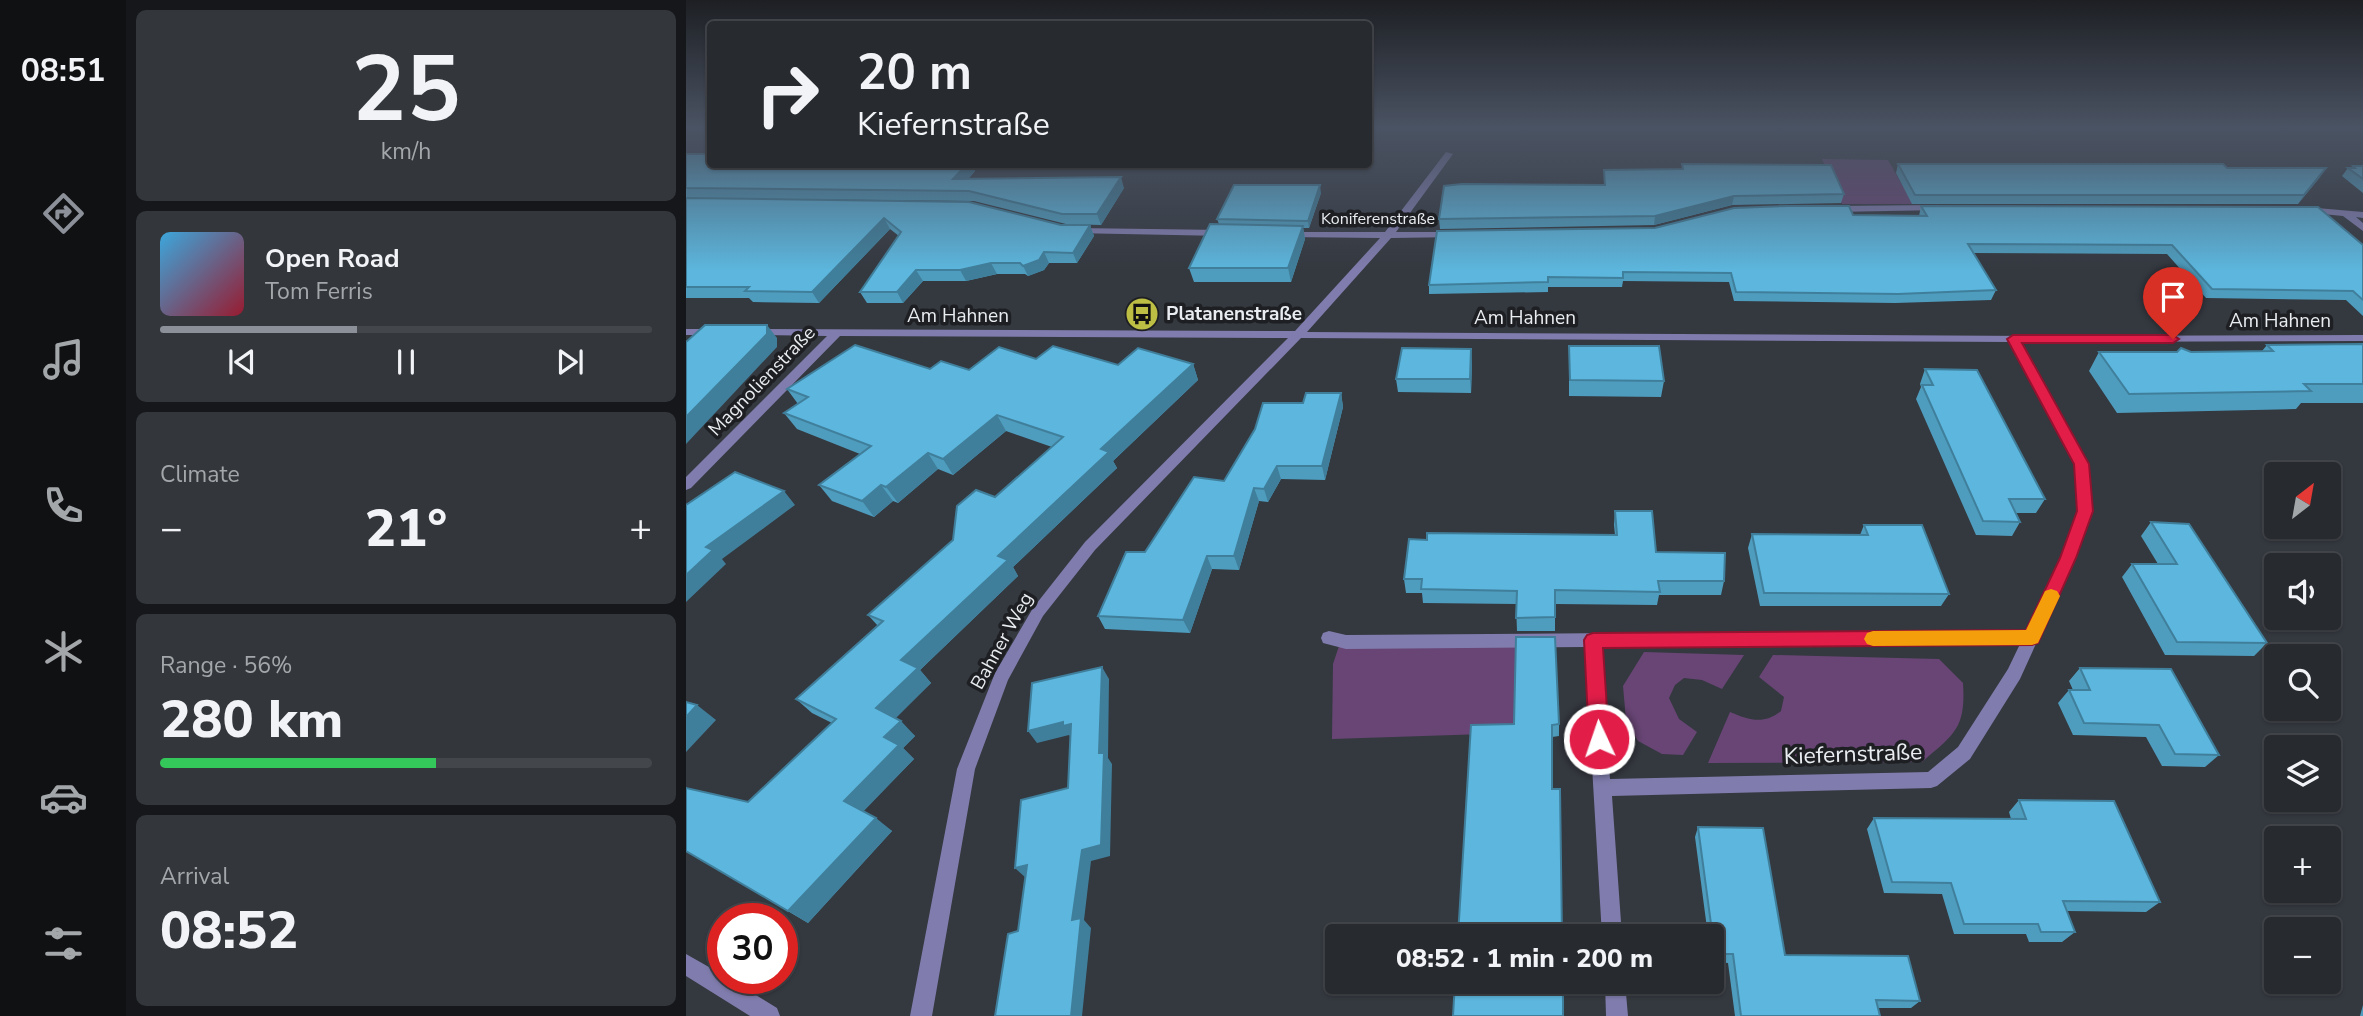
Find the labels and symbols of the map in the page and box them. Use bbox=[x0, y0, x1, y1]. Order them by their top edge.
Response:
street label: Koniferenstraße bbox=[1321, 208, 1435, 230]
pin bbox=[2143, 267, 2203, 339]
bus stop icon: Platanenstraße bbox=[1123, 295, 1161, 333]
place label: Platanenstraße bbox=[1166, 301, 1302, 327]
street label: Am Hahnen bbox=[907, 303, 1009, 329]
street label: Am Hahnen bbox=[1474, 305, 1576, 331]
street label: Am Hahnen bbox=[2229, 308, 2331, 334]
street label: Magnolienstraße bbox=[703, 320, 821, 442]
north arrow bbox=[2264, 462, 2342, 539]
street label: Bahner Weg bbox=[965, 588, 1039, 694]
position arrow bbox=[1562, 702, 1636, 776]
street label: Kiefernstraße bbox=[1783, 736, 1923, 772]
speed limit sign: 30 bbox=[707, 903, 798, 994]

